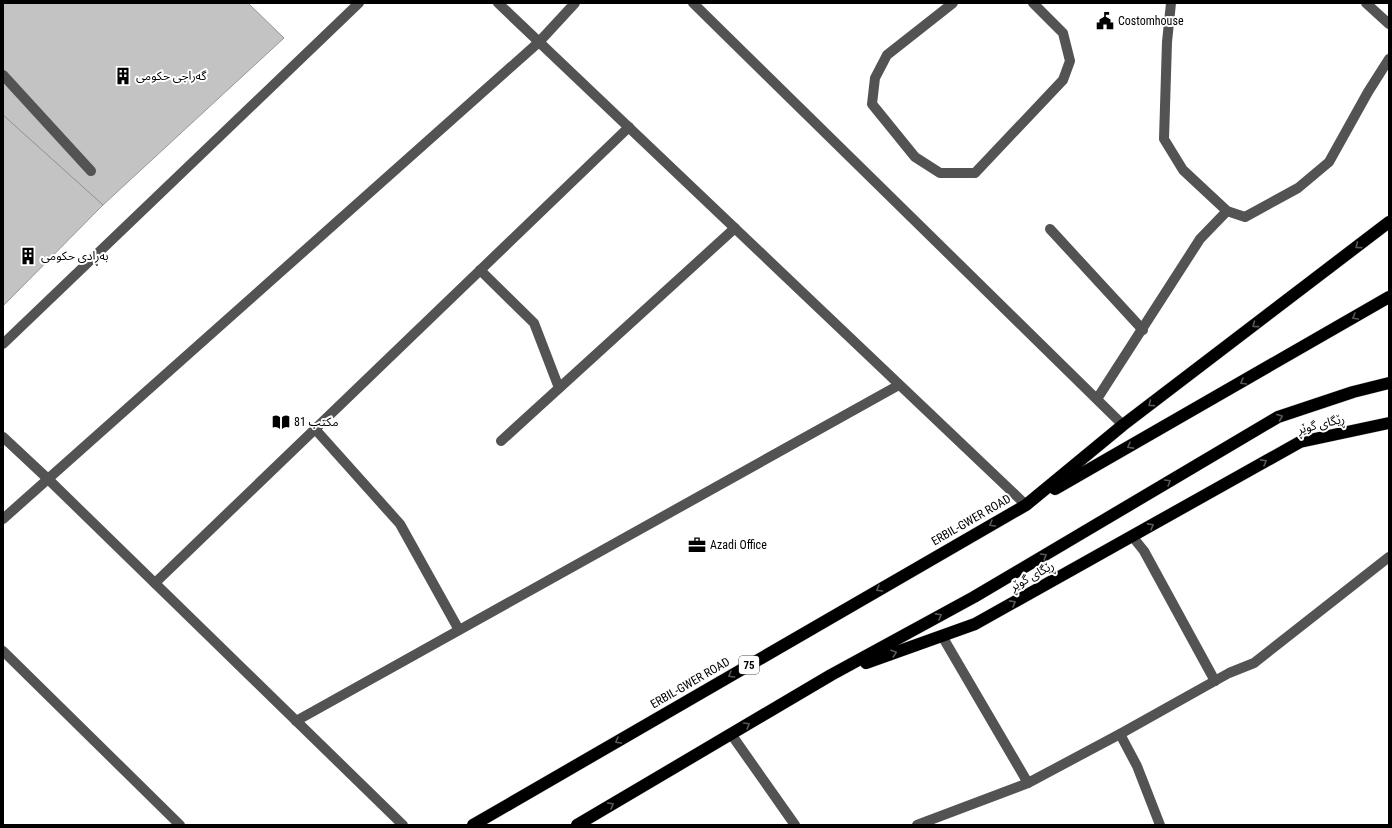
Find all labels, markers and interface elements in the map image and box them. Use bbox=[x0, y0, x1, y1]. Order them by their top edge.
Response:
public building icon: Costomhouse bbox=[1095, 11, 1115, 31]
place label: Costomhouse bbox=[1118, 14, 1184, 28]
building icon: گەراجی حکومی bbox=[113, 66, 133, 86]
place label: گەراجی حکومی bbox=[136, 69, 207, 83]
one-way arrow bbox=[1355, 241, 1362, 249]
building icon: بەڕادی حکومی bbox=[18, 246, 38, 266]
place label: بەڕادی حکومی bbox=[41, 249, 109, 267]
one-way arrow bbox=[1352, 312, 1359, 319]
one-way arrow bbox=[1252, 320, 1259, 327]
one-way arrow bbox=[1239, 377, 1247, 384]
one-way arrow bbox=[1149, 399, 1156, 406]
street label: ڕێگای گوێڕ bbox=[1295, 411, 1347, 440]
library icon: مكتب 81 bbox=[271, 412, 291, 432]
one-way arrow bbox=[1276, 414, 1284, 422]
place label: مكتب 81 bbox=[294, 415, 339, 429]
one-way arrow bbox=[1127, 442, 1134, 449]
one-way arrow bbox=[1260, 460, 1268, 467]
one-way arrow bbox=[1164, 480, 1171, 487]
street label: ERBIL-GWER ROAD bbox=[929, 492, 1013, 548]
one-way arrow bbox=[989, 520, 996, 527]
one-way arrow bbox=[1147, 523, 1154, 530]
office icon: Azadi Office bbox=[687, 535, 707, 555]
place label: Azadi Office bbox=[710, 538, 767, 552]
one-way arrow bbox=[1040, 553, 1047, 560]
street label: ڕێگای گوێڕ bbox=[1007, 558, 1058, 597]
one-way arrow bbox=[877, 584, 884, 592]
one-way arrow bbox=[1009, 600, 1016, 608]
one-way arrow bbox=[934, 614, 942, 621]
one-way arrow bbox=[890, 650, 897, 658]
street label: ERBIL-GWER ROAD bbox=[648, 655, 732, 711]
road number: 75 bbox=[739, 656, 759, 674]
one-way arrow bbox=[728, 671, 735, 678]
one-way arrow bbox=[743, 722, 750, 730]
one-way arrow bbox=[615, 736, 622, 743]
one-way arrow bbox=[607, 803, 614, 810]

